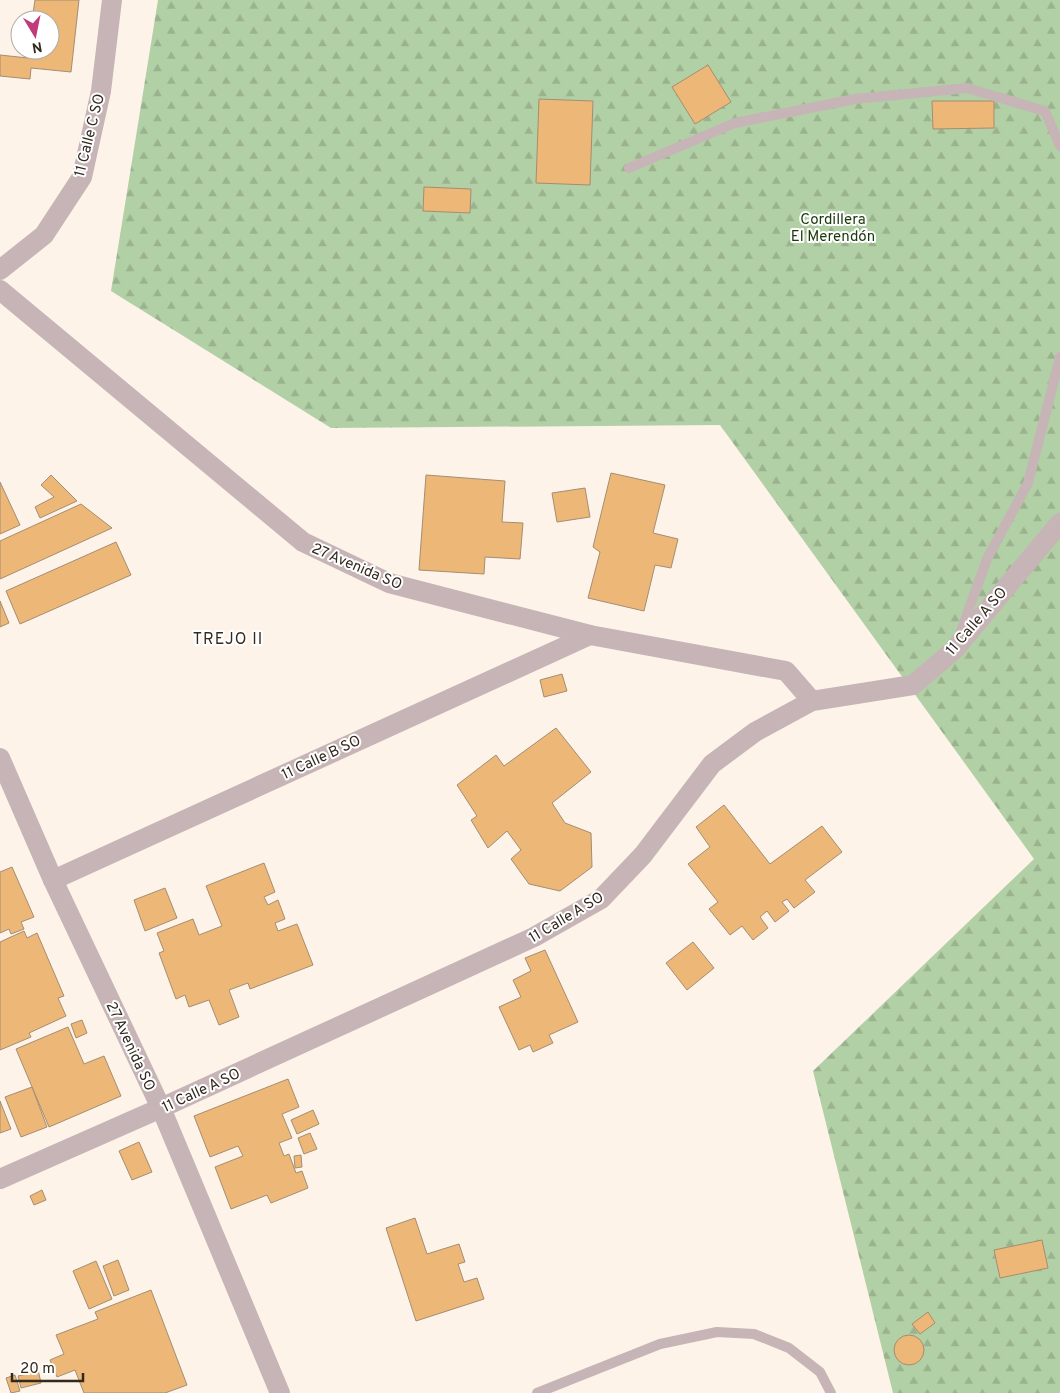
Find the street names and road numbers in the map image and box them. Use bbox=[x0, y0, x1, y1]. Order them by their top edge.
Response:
street label: 11 Calle C SO bbox=[71, 92, 110, 179]
street label: 27 Avenida SO bbox=[308, 540, 405, 595]
street label: 11 Calle A SO bbox=[942, 584, 1012, 660]
street label: 11 Calle B SO bbox=[279, 732, 364, 785]
street label: 11 Calle A SO bbox=[526, 888, 608, 948]
street label: 27 Avenida SO bbox=[101, 999, 159, 1094]
street label: 11 Calle A SO bbox=[159, 1065, 244, 1118]

